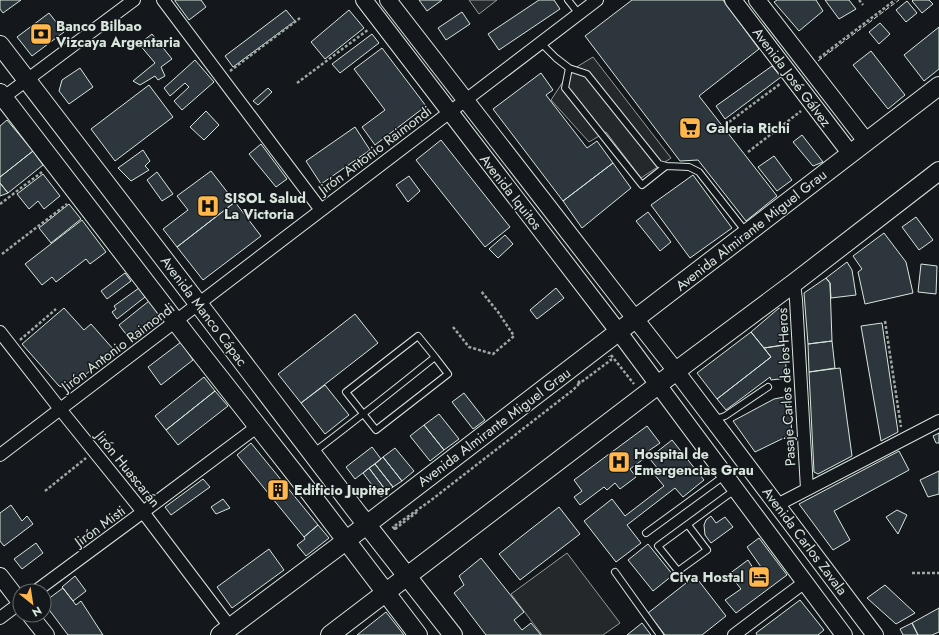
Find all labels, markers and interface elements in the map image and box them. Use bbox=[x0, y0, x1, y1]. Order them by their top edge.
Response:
place label: Banco Bilbao Vizcaya Argentaria bbox=[55, 16, 180, 52]
bank icon: Banco Bilbao Vizcaya Argentaria bbox=[28, 21, 54, 47]
street label: Avenida José Gálvez bbox=[748, 23, 836, 131]
street label: Jirón Antonio Raimondi bbox=[313, 101, 436, 200]
supermarket icon: Galeria Richi bbox=[677, 115, 703, 141]
place label: Galeria Richi bbox=[706, 118, 790, 138]
street label: Avenida Iquitos bbox=[475, 150, 547, 234]
street label: Avenida Almirante Miguel Grau bbox=[671, 165, 831, 295]
place label: SISOL Salud La Victoria bbox=[224, 188, 306, 224]
hospital icon: SISOL Salud La Victoria bbox=[195, 193, 221, 219]
street label: Avenida Manco Cápac bbox=[156, 252, 252, 370]
street label: Jirón Antonio Raimondi bbox=[56, 298, 179, 397]
street label: Pasaje Carlos de los Heros bbox=[772, 307, 800, 467]
street label: Avenida Almirante Miguel Grau bbox=[413, 363, 575, 491]
street label: Jirón Huascarán bbox=[90, 425, 165, 511]
place label: Hospital de Emergencias Grau bbox=[634, 444, 754, 480]
hospital icon: Hospital de Emergencias Grau bbox=[606, 449, 632, 475]
building icon: Edificio Jupiter bbox=[265, 477, 291, 503]
place label: Edificio Jupiter bbox=[294, 480, 391, 500]
street label: Avenida Carlos Zavala bbox=[758, 483, 852, 599]
street label: Jirón Misti bbox=[69, 501, 130, 552]
hotel icon: Civa Hostal bbox=[746, 564, 772, 590]
place label: Civa Hostal bbox=[670, 567, 744, 587]
north arrow bbox=[12, 583, 52, 623]
text: N bbox=[29, 603, 45, 621]

